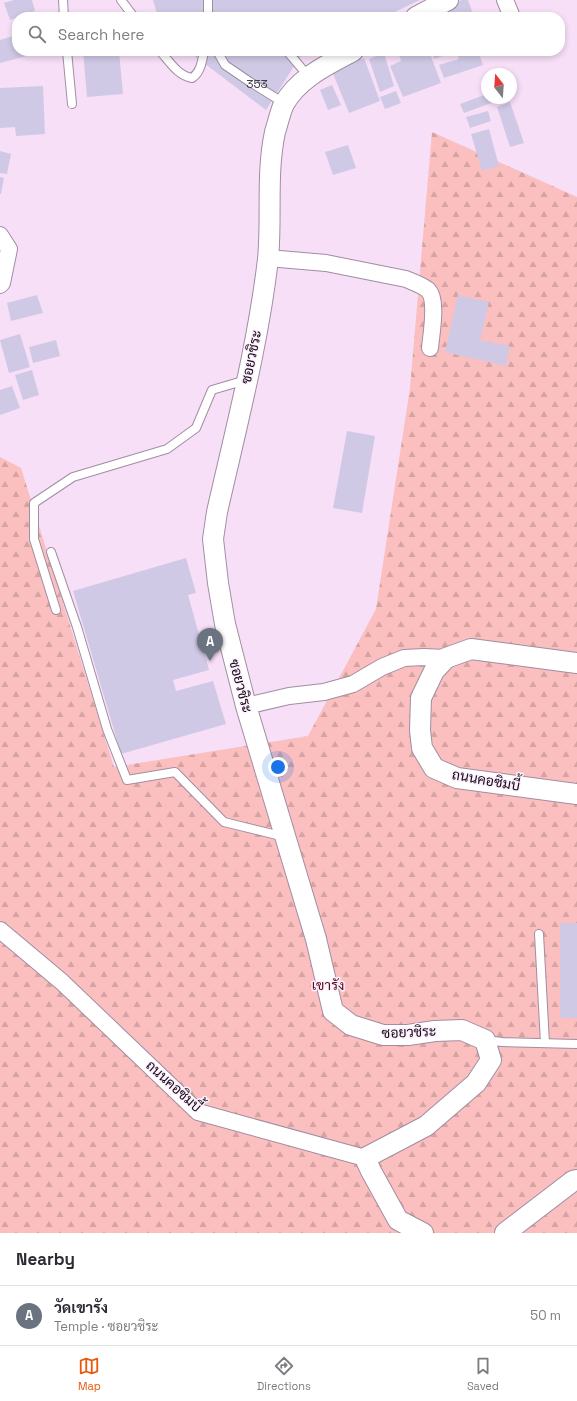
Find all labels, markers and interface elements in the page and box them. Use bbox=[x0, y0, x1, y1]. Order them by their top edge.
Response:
search box bbox=[12, 12, 565, 56]
icon: search bbox=[26, 23, 48, 45]
text: Search here bbox=[58, 25, 144, 44]
north arrow bbox=[481, 68, 517, 104]
house number: 353 bbox=[246, 76, 268, 92]
street label: ซอยวชิระ bbox=[237, 328, 265, 386]
pin: A bbox=[197, 628, 223, 661]
street label: ซอยวชิระ bbox=[225, 657, 257, 715]
your location bbox=[268, 757, 288, 777]
street label: ถนนคอซิมบี้ bbox=[451, 762, 523, 795]
park label: เขารัง bbox=[312, 976, 344, 994]
street label: ซอยวชิระ bbox=[381, 1022, 437, 1042]
street label: ถนนคอซิมบี้ bbox=[142, 1054, 208, 1116]
text: Nearby bbox=[16, 1248, 75, 1270]
text: วัดเขารัง bbox=[54, 1298, 108, 1317]
text: A bbox=[25, 1307, 33, 1324]
text: 50 m bbox=[530, 1307, 561, 1324]
text: Temple · ซอยวชิระ bbox=[54, 1318, 158, 1335]
tab: Map bbox=[78, 1355, 101, 1393]
tab: Directions bbox=[257, 1355, 311, 1393]
tab: Saved bbox=[467, 1355, 499, 1393]

